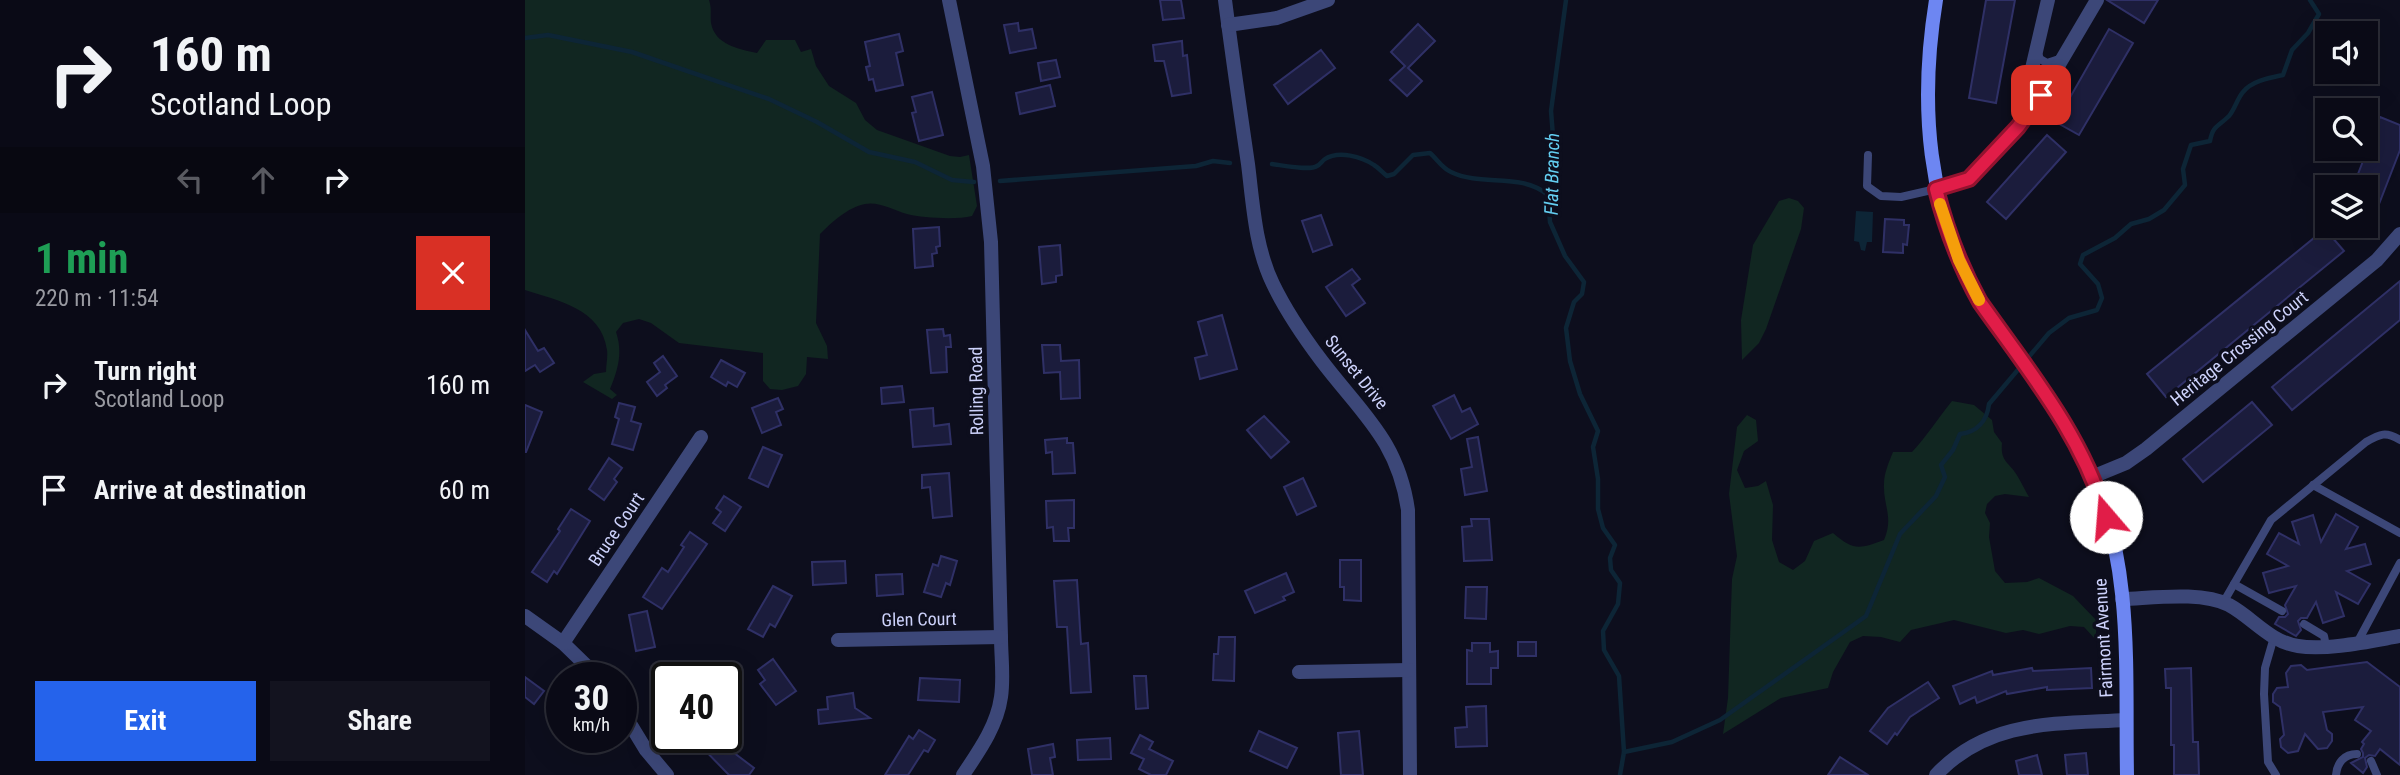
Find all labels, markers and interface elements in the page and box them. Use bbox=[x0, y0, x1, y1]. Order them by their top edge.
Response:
map controls bbox=[2315, 21, 2378, 238]
button: sound bbox=[2315, 21, 2378, 84]
text: 160 m bbox=[150, 26, 272, 83]
icon: right bbox=[35, 28, 126, 119]
pin bbox=[2011, 65, 2071, 125]
icon: arrive bbox=[2022, 76, 2060, 114]
text: Scotland Loop bbox=[150, 85, 331, 123]
button: search bbox=[2315, 98, 2378, 161]
water label: Flat Branch bbox=[1540, 133, 1564, 215]
icon: left bbox=[171, 161, 209, 199]
icon: ahead bbox=[244, 161, 282, 199]
icon: right bbox=[317, 161, 355, 199]
button: layers bbox=[2315, 175, 2378, 238]
text: 1 min bbox=[35, 234, 128, 283]
button: close bbox=[416, 236, 490, 310]
text: 220 m · 11:54 bbox=[35, 285, 159, 312]
street label: Heritage Crossing Court bbox=[2166, 286, 2312, 410]
street label: Sunset Drive bbox=[1321, 331, 1393, 413]
street label: Rolling Road bbox=[965, 346, 987, 436]
text: Turn right bbox=[94, 356, 196, 386]
icon: right bbox=[35, 366, 73, 404]
text: 160 m bbox=[426, 370, 490, 400]
text: Scotland Loop bbox=[94, 386, 224, 413]
icon: arrive bbox=[35, 471, 73, 509]
text: Arrive at destination bbox=[94, 475, 306, 505]
text: 60 m bbox=[439, 475, 490, 505]
position arrow bbox=[2069, 480, 2143, 554]
street label: Bruce Court bbox=[584, 488, 648, 570]
street label: Fairmont Avenue bbox=[2089, 578, 2117, 698]
street label: Glen Court bbox=[881, 608, 957, 630]
speed limit sign: 40 bbox=[651, 662, 742, 753]
text: 30 bbox=[574, 678, 609, 719]
button: Exit bbox=[35, 681, 256, 761]
button: Share bbox=[270, 681, 490, 761]
text: km/h bbox=[573, 714, 610, 735]

